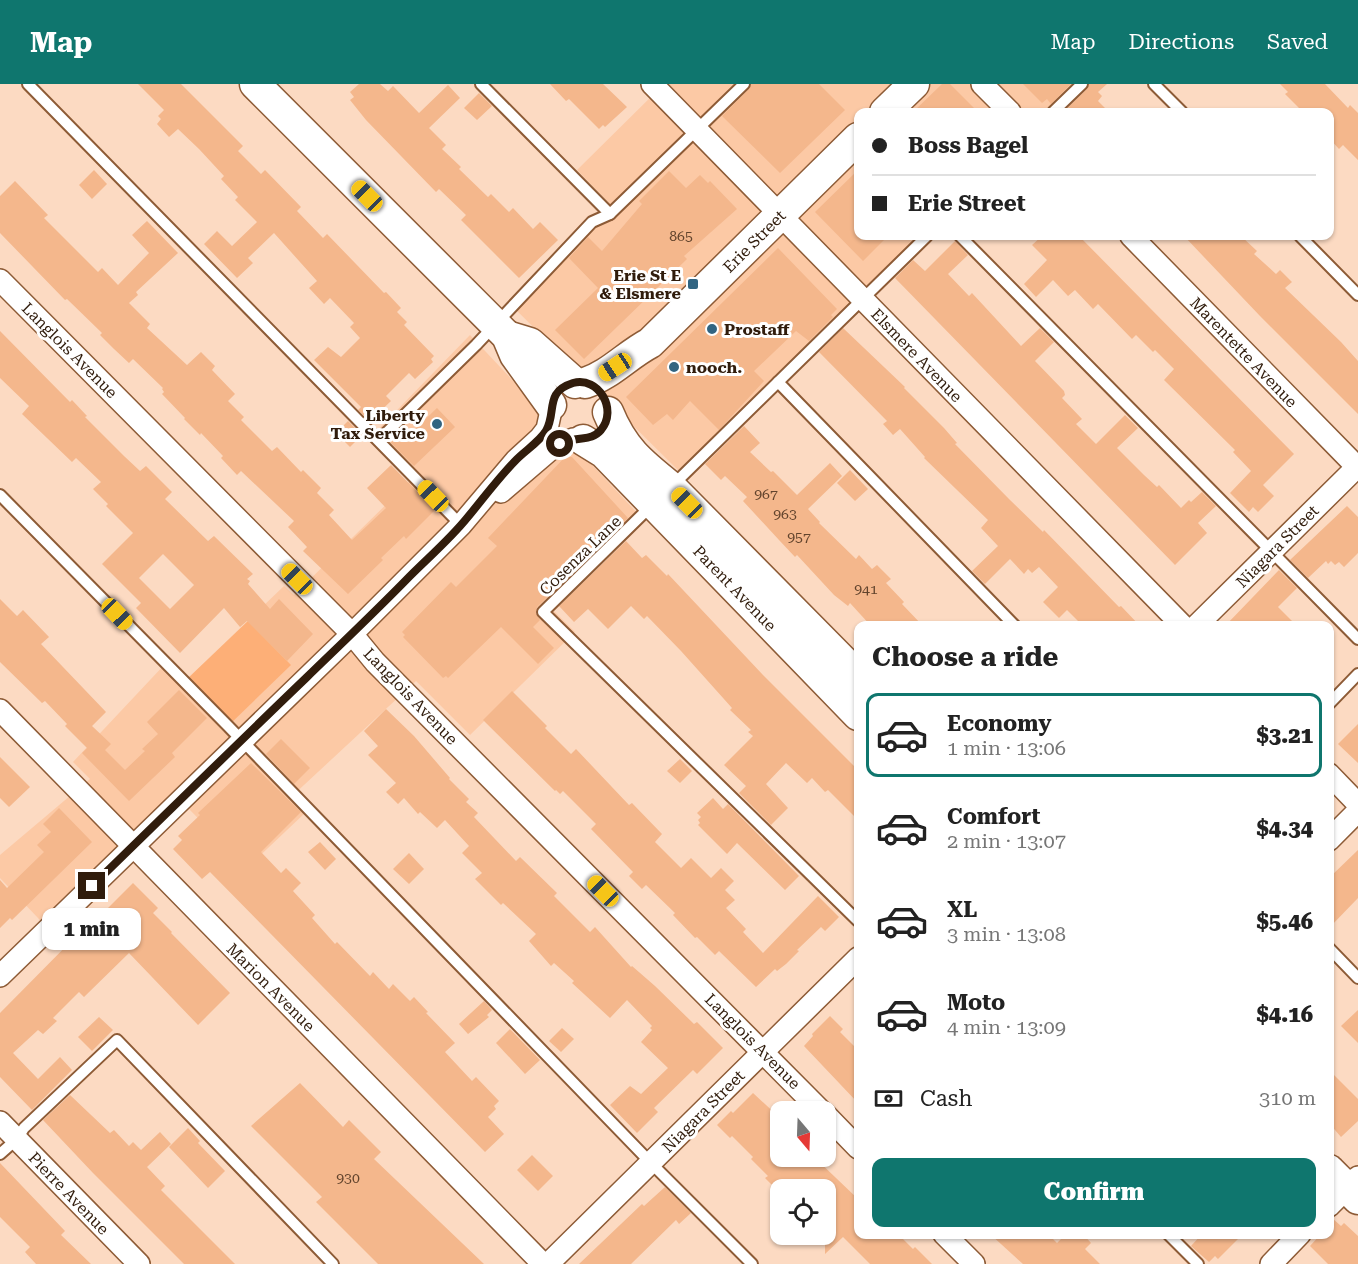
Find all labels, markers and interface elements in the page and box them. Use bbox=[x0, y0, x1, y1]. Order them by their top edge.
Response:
text: Map bbox=[30, 26, 92, 59]
text: Map bbox=[1051, 30, 1095, 54]
text: Directions bbox=[1128, 30, 1234, 54]
text: Saved bbox=[1267, 30, 1328, 54]
text: Boss Bagel bbox=[908, 133, 1028, 158]
car bbox=[348, 177, 386, 215]
text: Erie Street bbox=[908, 191, 1026, 216]
street label: Erie Street bbox=[719, 206, 790, 277]
house number: 865 bbox=[669, 228, 693, 244]
place label: Erie St E & Elsmere bbox=[599, 266, 681, 303]
marker: Erie St E & Elsmere bbox=[686, 277, 700, 291]
street label: Marentette Avenue bbox=[1186, 293, 1301, 412]
street label: Langlois Avenue bbox=[18, 299, 121, 402]
street label: Elsmere Avenue bbox=[867, 305, 966, 406]
place label: Prostaff bbox=[724, 320, 790, 339]
marker: Prostaff bbox=[705, 322, 719, 336]
car bbox=[595, 350, 635, 384]
place label: nooch. bbox=[686, 358, 742, 377]
marker: nooch. bbox=[667, 360, 681, 374]
place label: Liberty Tax Service bbox=[330, 406, 425, 443]
marker: Liberty Tax Service bbox=[430, 417, 444, 431]
route start bbox=[546, 430, 573, 457]
car bbox=[414, 477, 452, 515]
car bbox=[668, 484, 706, 522]
house number: 967 bbox=[754, 486, 778, 502]
street label: Niagara Street bbox=[1232, 501, 1323, 592]
house number: 963 bbox=[773, 506, 797, 522]
street label: Cosenza Lane bbox=[536, 512, 625, 599]
house number: 957 bbox=[787, 529, 811, 545]
street label: Parent Avenue bbox=[689, 542, 780, 635]
car bbox=[278, 560, 316, 598]
house number: 941 bbox=[854, 581, 878, 597]
car bbox=[98, 595, 136, 633]
text: Choose a ride bbox=[872, 641, 1058, 673]
street label: Langlois Avenue bbox=[360, 644, 462, 749]
icon: car bbox=[875, 708, 929, 762]
text: Economy bbox=[947, 711, 1051, 736]
text: $3.21 bbox=[1256, 723, 1313, 748]
text: 1 min · 13:06 bbox=[947, 736, 1066, 760]
icon: car bbox=[875, 801, 929, 855]
text: Comfort bbox=[947, 804, 1040, 829]
text: $4.34 bbox=[1256, 816, 1313, 841]
text: 2 min · 13:07 bbox=[947, 829, 1066, 853]
route end bbox=[78, 872, 105, 899]
car bbox=[584, 872, 622, 910]
icon: car bbox=[875, 894, 929, 948]
text: XL bbox=[947, 897, 977, 922]
callout: 1 min bbox=[42, 907, 142, 949]
text: $5.46 bbox=[1256, 909, 1313, 934]
text: 1 min bbox=[63, 917, 120, 941]
text: 3 min · 13:08 bbox=[947, 922, 1066, 946]
street label: Marion Avenue bbox=[223, 939, 319, 1036]
icon: car bbox=[875, 987, 929, 1041]
street label: Langlois Avenue bbox=[701, 990, 804, 1093]
text: Moto bbox=[947, 990, 1005, 1015]
text: $4.16 bbox=[1256, 1002, 1313, 1027]
text: 4 min · 13:09 bbox=[947, 1015, 1066, 1039]
street label: Niagara Street bbox=[658, 1066, 749, 1157]
icon: cash bbox=[872, 1082, 905, 1115]
text: Cash bbox=[920, 1086, 972, 1111]
text: 310 m bbox=[1259, 1086, 1316, 1110]
north arrow bbox=[770, 1101, 836, 1167]
map controls bbox=[770, 1101, 836, 1245]
street label: Pierre Avenue bbox=[24, 1148, 113, 1239]
button: Confirm bbox=[872, 1158, 1316, 1227]
house number: 930 bbox=[336, 1170, 360, 1186]
button: locate bbox=[770, 1179, 836, 1245]

